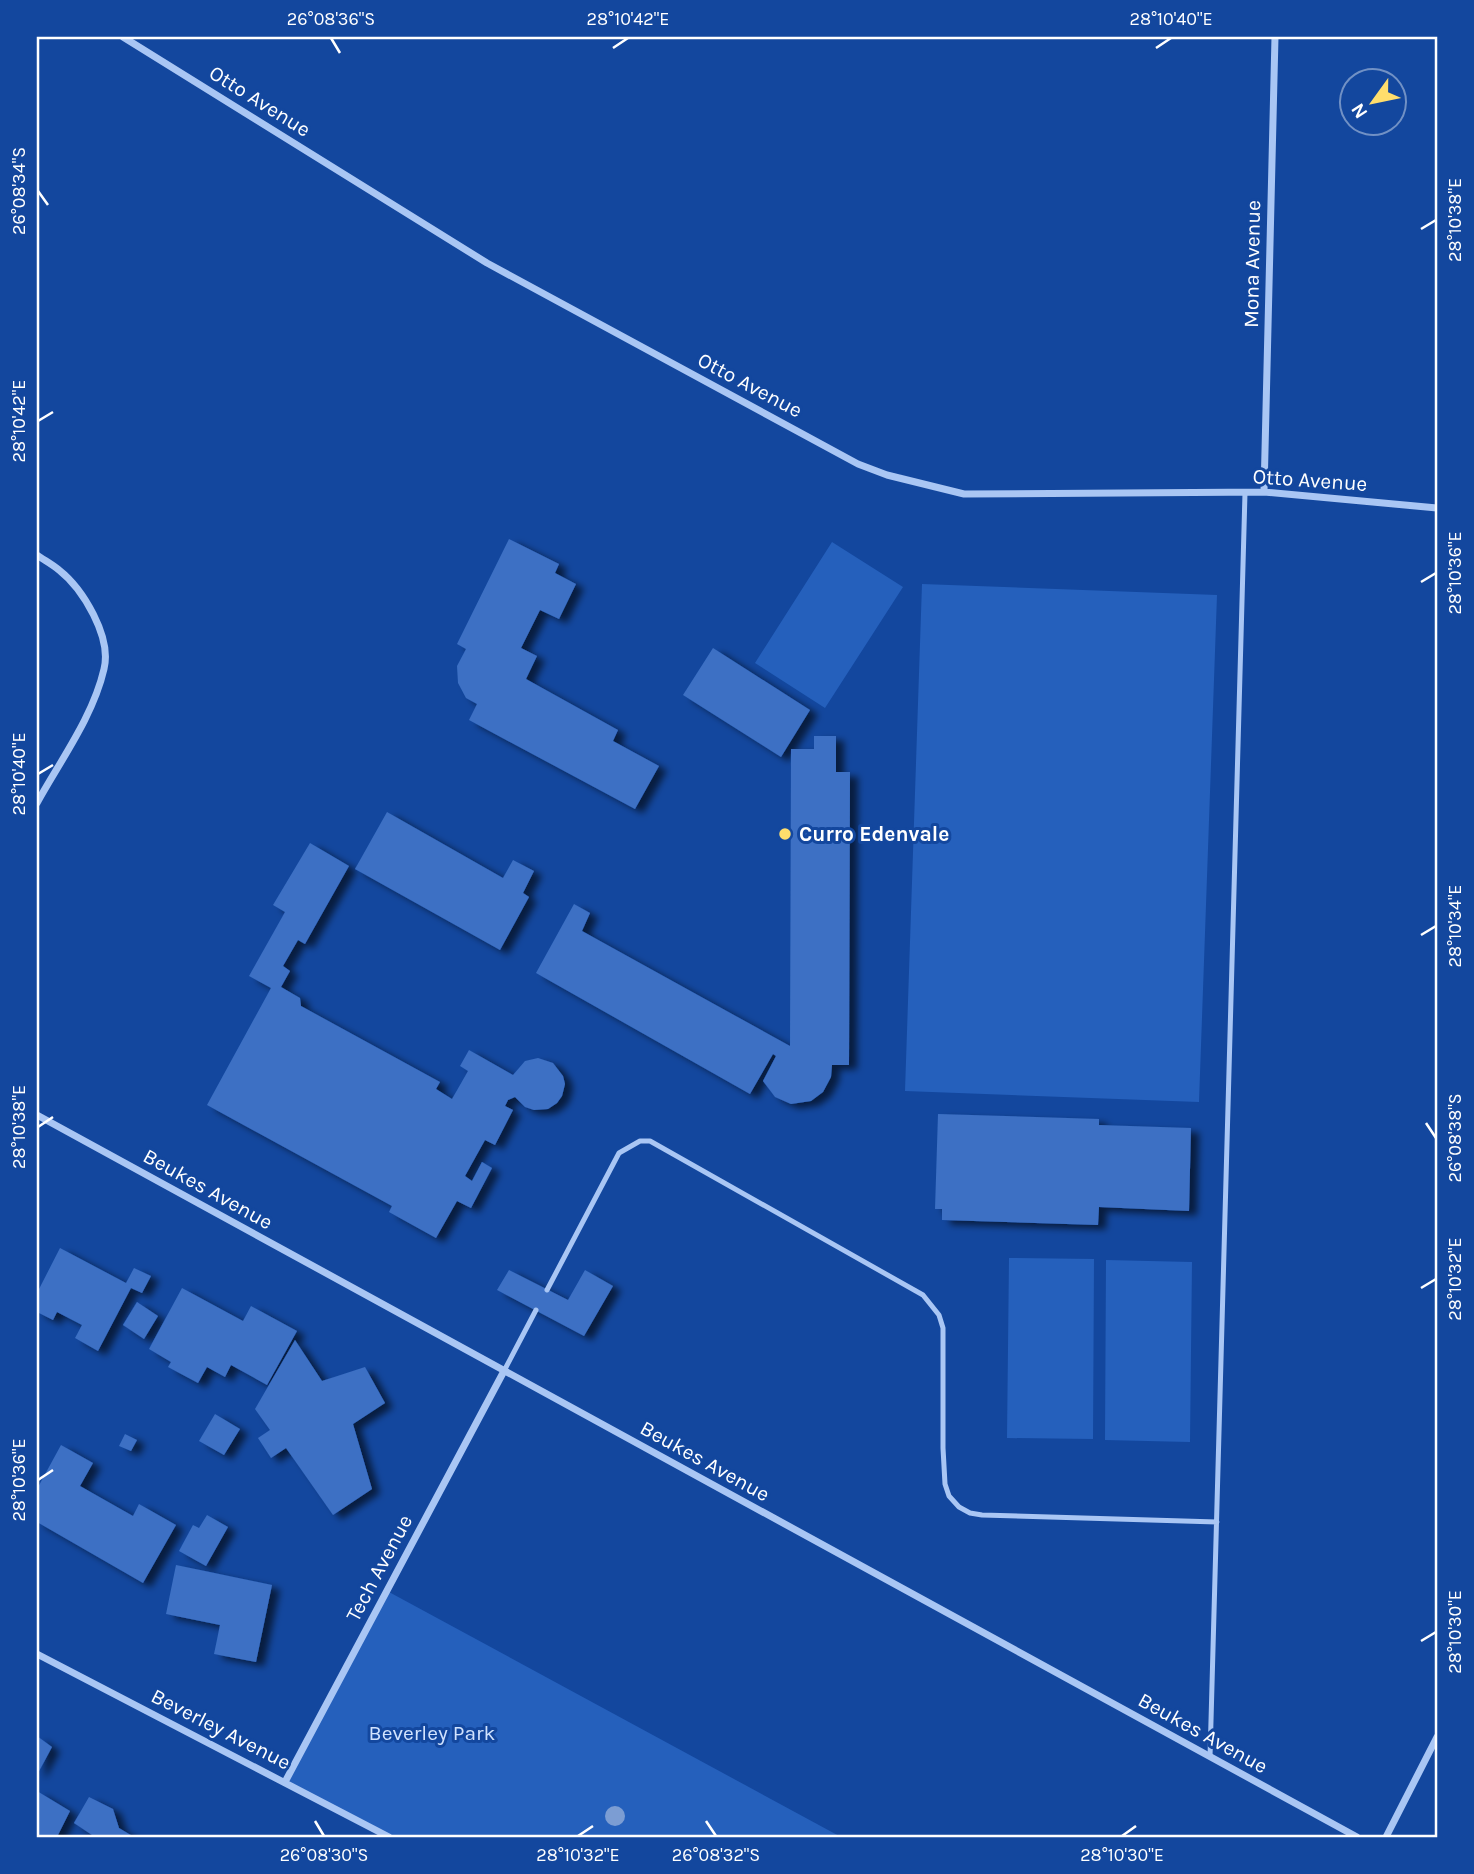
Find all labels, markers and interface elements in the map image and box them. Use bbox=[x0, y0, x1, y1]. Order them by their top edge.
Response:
text: 26°08'36"S bbox=[287, 8, 375, 30]
text: 28°10'42"E bbox=[587, 8, 669, 30]
text: 28°10'40"E bbox=[1129, 8, 1213, 30]
street label: Otto Avenue bbox=[205, 60, 315, 142]
north arrow bbox=[1338, 66, 1408, 136]
text: N bbox=[1347, 99, 1373, 122]
text: 26°08'34"S bbox=[8, 147, 30, 235]
text: 28°10'38"E bbox=[1444, 178, 1466, 262]
street label: Mona Avenue bbox=[1239, 200, 1265, 328]
street label: Otto Avenue bbox=[694, 347, 806, 423]
text: 28°10'42"E bbox=[8, 380, 30, 462]
street label: Otto Avenue bbox=[1252, 464, 1368, 496]
text: 28°10'36"E bbox=[1444, 531, 1466, 615]
text: 28°10'40"E bbox=[8, 732, 30, 816]
place label: Curro Edenvale bbox=[799, 822, 949, 846]
marker: Curro Edenvale bbox=[777, 826, 793, 842]
text: 28°10'34"E bbox=[1444, 885, 1466, 967]
text: 28°10'38"E bbox=[8, 1085, 30, 1169]
text: 26°08'38"S bbox=[1444, 1093, 1466, 1183]
street label: Beukes Avenue bbox=[139, 1144, 277, 1234]
text: 28°10'32"E bbox=[1444, 1237, 1466, 1321]
street label: Beukes Avenue bbox=[636, 1416, 774, 1506]
text: 28°10'36"E bbox=[8, 1438, 30, 1522]
street label: Tech Avenue bbox=[341, 1511, 417, 1625]
text: 28°10'30"E bbox=[1444, 1590, 1466, 1674]
street label: Beverley Avenue bbox=[147, 1684, 295, 1774]
street label: Beukes Avenue bbox=[1134, 1688, 1272, 1778]
park label: Beverley Park bbox=[369, 1721, 496, 1745]
text: 26°08'30"S bbox=[280, 1844, 368, 1866]
text: 28°10'32"E bbox=[536, 1844, 620, 1866]
text: 26°08'32"S bbox=[672, 1844, 760, 1866]
text: 28°10'30"E bbox=[1080, 1844, 1164, 1866]

